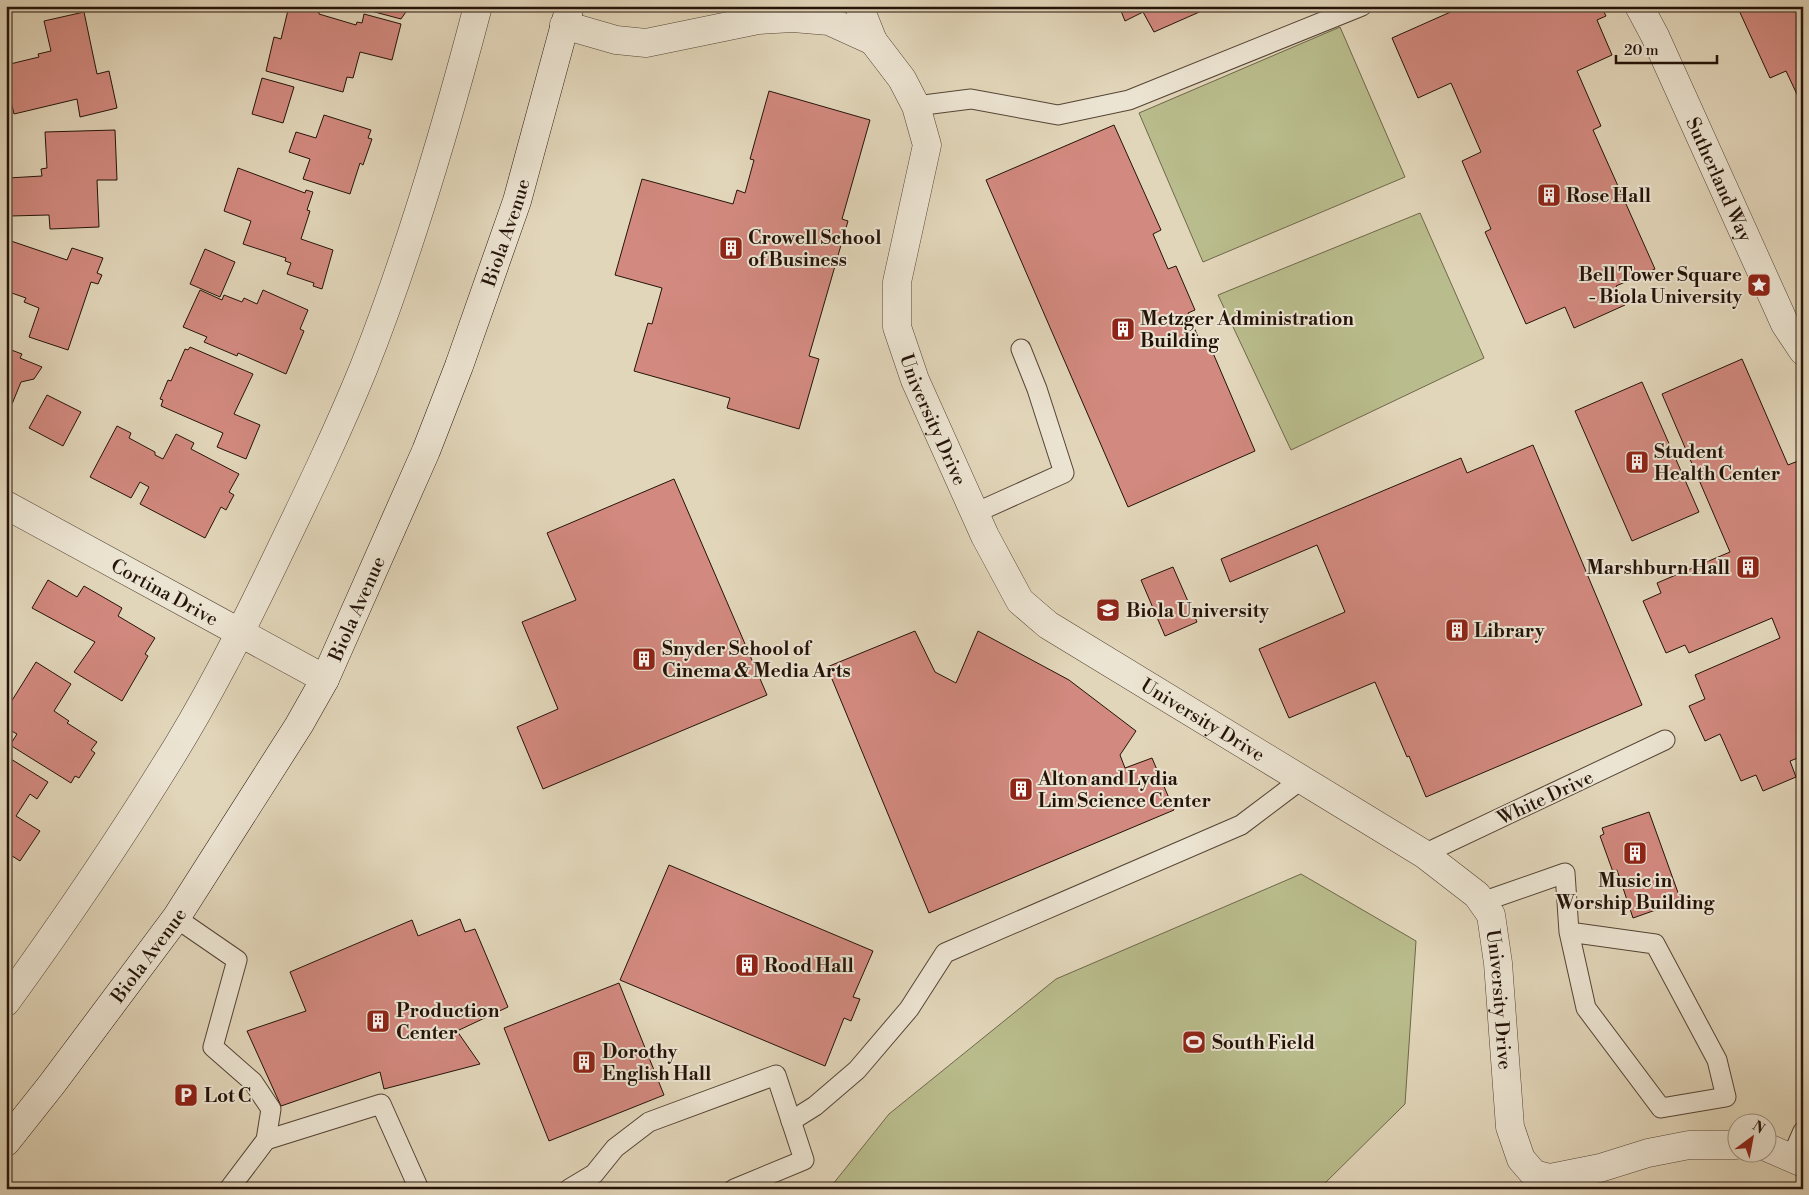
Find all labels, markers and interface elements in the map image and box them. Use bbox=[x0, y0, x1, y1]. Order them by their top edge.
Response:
scale bar bbox=[1616, 32, 1718, 64]
text: 20 m bbox=[1624, 41, 1659, 60]
street label: Sutherland Way bbox=[1680, 114, 1757, 246]
street label: Biola Avenue bbox=[477, 176, 536, 291]
building icon: Rose Hall bbox=[1536, 182, 1562, 208]
place label: Rose Hall bbox=[1566, 184, 1651, 208]
place label: Crowell School of Business bbox=[748, 226, 881, 272]
building icon: Crowell School of Business bbox=[718, 235, 744, 261]
place label: Bell Tower Square - Biola University bbox=[1579, 263, 1742, 309]
place icon: Bell Tower Square - Biola University bbox=[1746, 272, 1772, 298]
place label: Metzger Administration Building bbox=[1140, 307, 1354, 353]
building icon: Metzger Administration Building bbox=[1110, 316, 1136, 342]
street label: University Drive bbox=[894, 351, 972, 489]
place label: Student Health Center bbox=[1654, 440, 1781, 486]
building icon: Student Health Center bbox=[1624, 449, 1650, 475]
street label: Biola Avenue bbox=[323, 553, 391, 666]
street label: Cortina Drive bbox=[107, 554, 222, 632]
building icon: Marshburn Hall bbox=[1735, 554, 1761, 580]
place label: Marshburn Hall bbox=[1586, 556, 1730, 580]
school or university icon: Biola University bbox=[1095, 597, 1121, 623]
place label: Biola University bbox=[1126, 599, 1269, 623]
building icon: Library bbox=[1444, 617, 1470, 643]
place label: Library bbox=[1474, 619, 1545, 643]
place label: Snyder School of Cinema & Media Arts bbox=[662, 637, 851, 683]
building icon: Snyder School of Cinema & Media Arts bbox=[631, 646, 657, 672]
street label: University Drive bbox=[1136, 673, 1269, 767]
street label: White Drive bbox=[1493, 765, 1597, 831]
place label: Alton and Lydia Lim Science Center bbox=[1037, 767, 1211, 813]
building icon: Alton and Lydia Lim Science Center bbox=[1008, 776, 1034, 802]
building icon: Music in Worship Building bbox=[1622, 840, 1648, 866]
place label: Music in Worship Building bbox=[1555, 869, 1715, 915]
street label: Biola Avenue bbox=[105, 904, 192, 1009]
street label: University Drive bbox=[1480, 928, 1517, 1071]
building icon: Rood Hall bbox=[734, 952, 760, 978]
place label: Rood Hall bbox=[764, 954, 854, 978]
place label: Production Center bbox=[396, 999, 500, 1045]
building icon: Production Center bbox=[365, 1008, 391, 1034]
sports icon: South Field bbox=[1181, 1029, 1207, 1055]
place label: South Field bbox=[1212, 1031, 1315, 1055]
place label: Dorothy English Hall bbox=[602, 1040, 711, 1086]
building icon: Dorothy English Hall bbox=[571, 1049, 597, 1075]
parking icon: Lot C bbox=[173, 1082, 199, 1108]
place label: Lot C bbox=[204, 1084, 251, 1108]
north arrow bbox=[1726, 1112, 1776, 1162]
text: N bbox=[1749, 1117, 1768, 1138]

